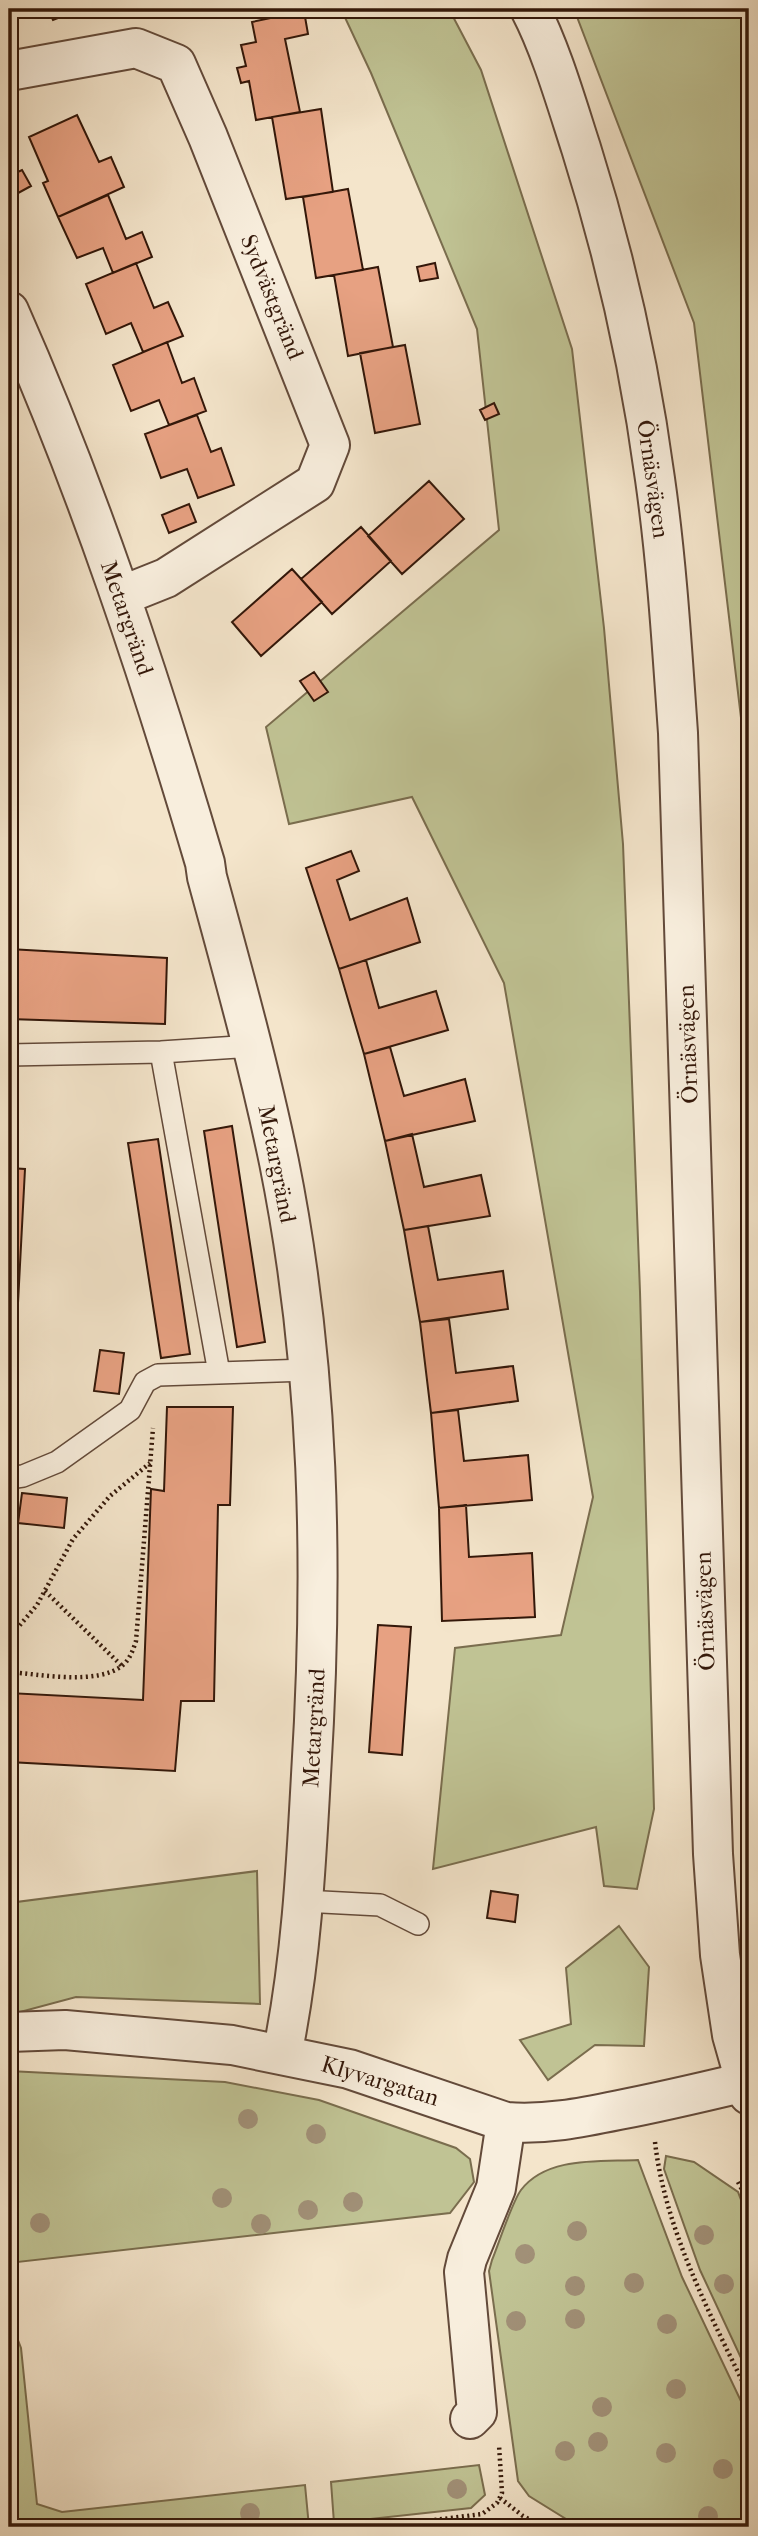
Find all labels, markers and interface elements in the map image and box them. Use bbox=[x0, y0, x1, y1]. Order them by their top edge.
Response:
street label: Sydvästgränd bbox=[235, 231, 310, 364]
street label: Örnäsvägen bbox=[631, 418, 675, 541]
street label: Metargränd bbox=[95, 557, 159, 679]
street label: Örnäsvägen bbox=[672, 983, 704, 1104]
street label: Metargränd bbox=[252, 1103, 302, 1226]
street label: Örnäsvägen bbox=[689, 1550, 721, 1671]
street label: Metargränd bbox=[297, 1667, 331, 1788]
street label: Klyvargatan bbox=[318, 2050, 443, 2112]

